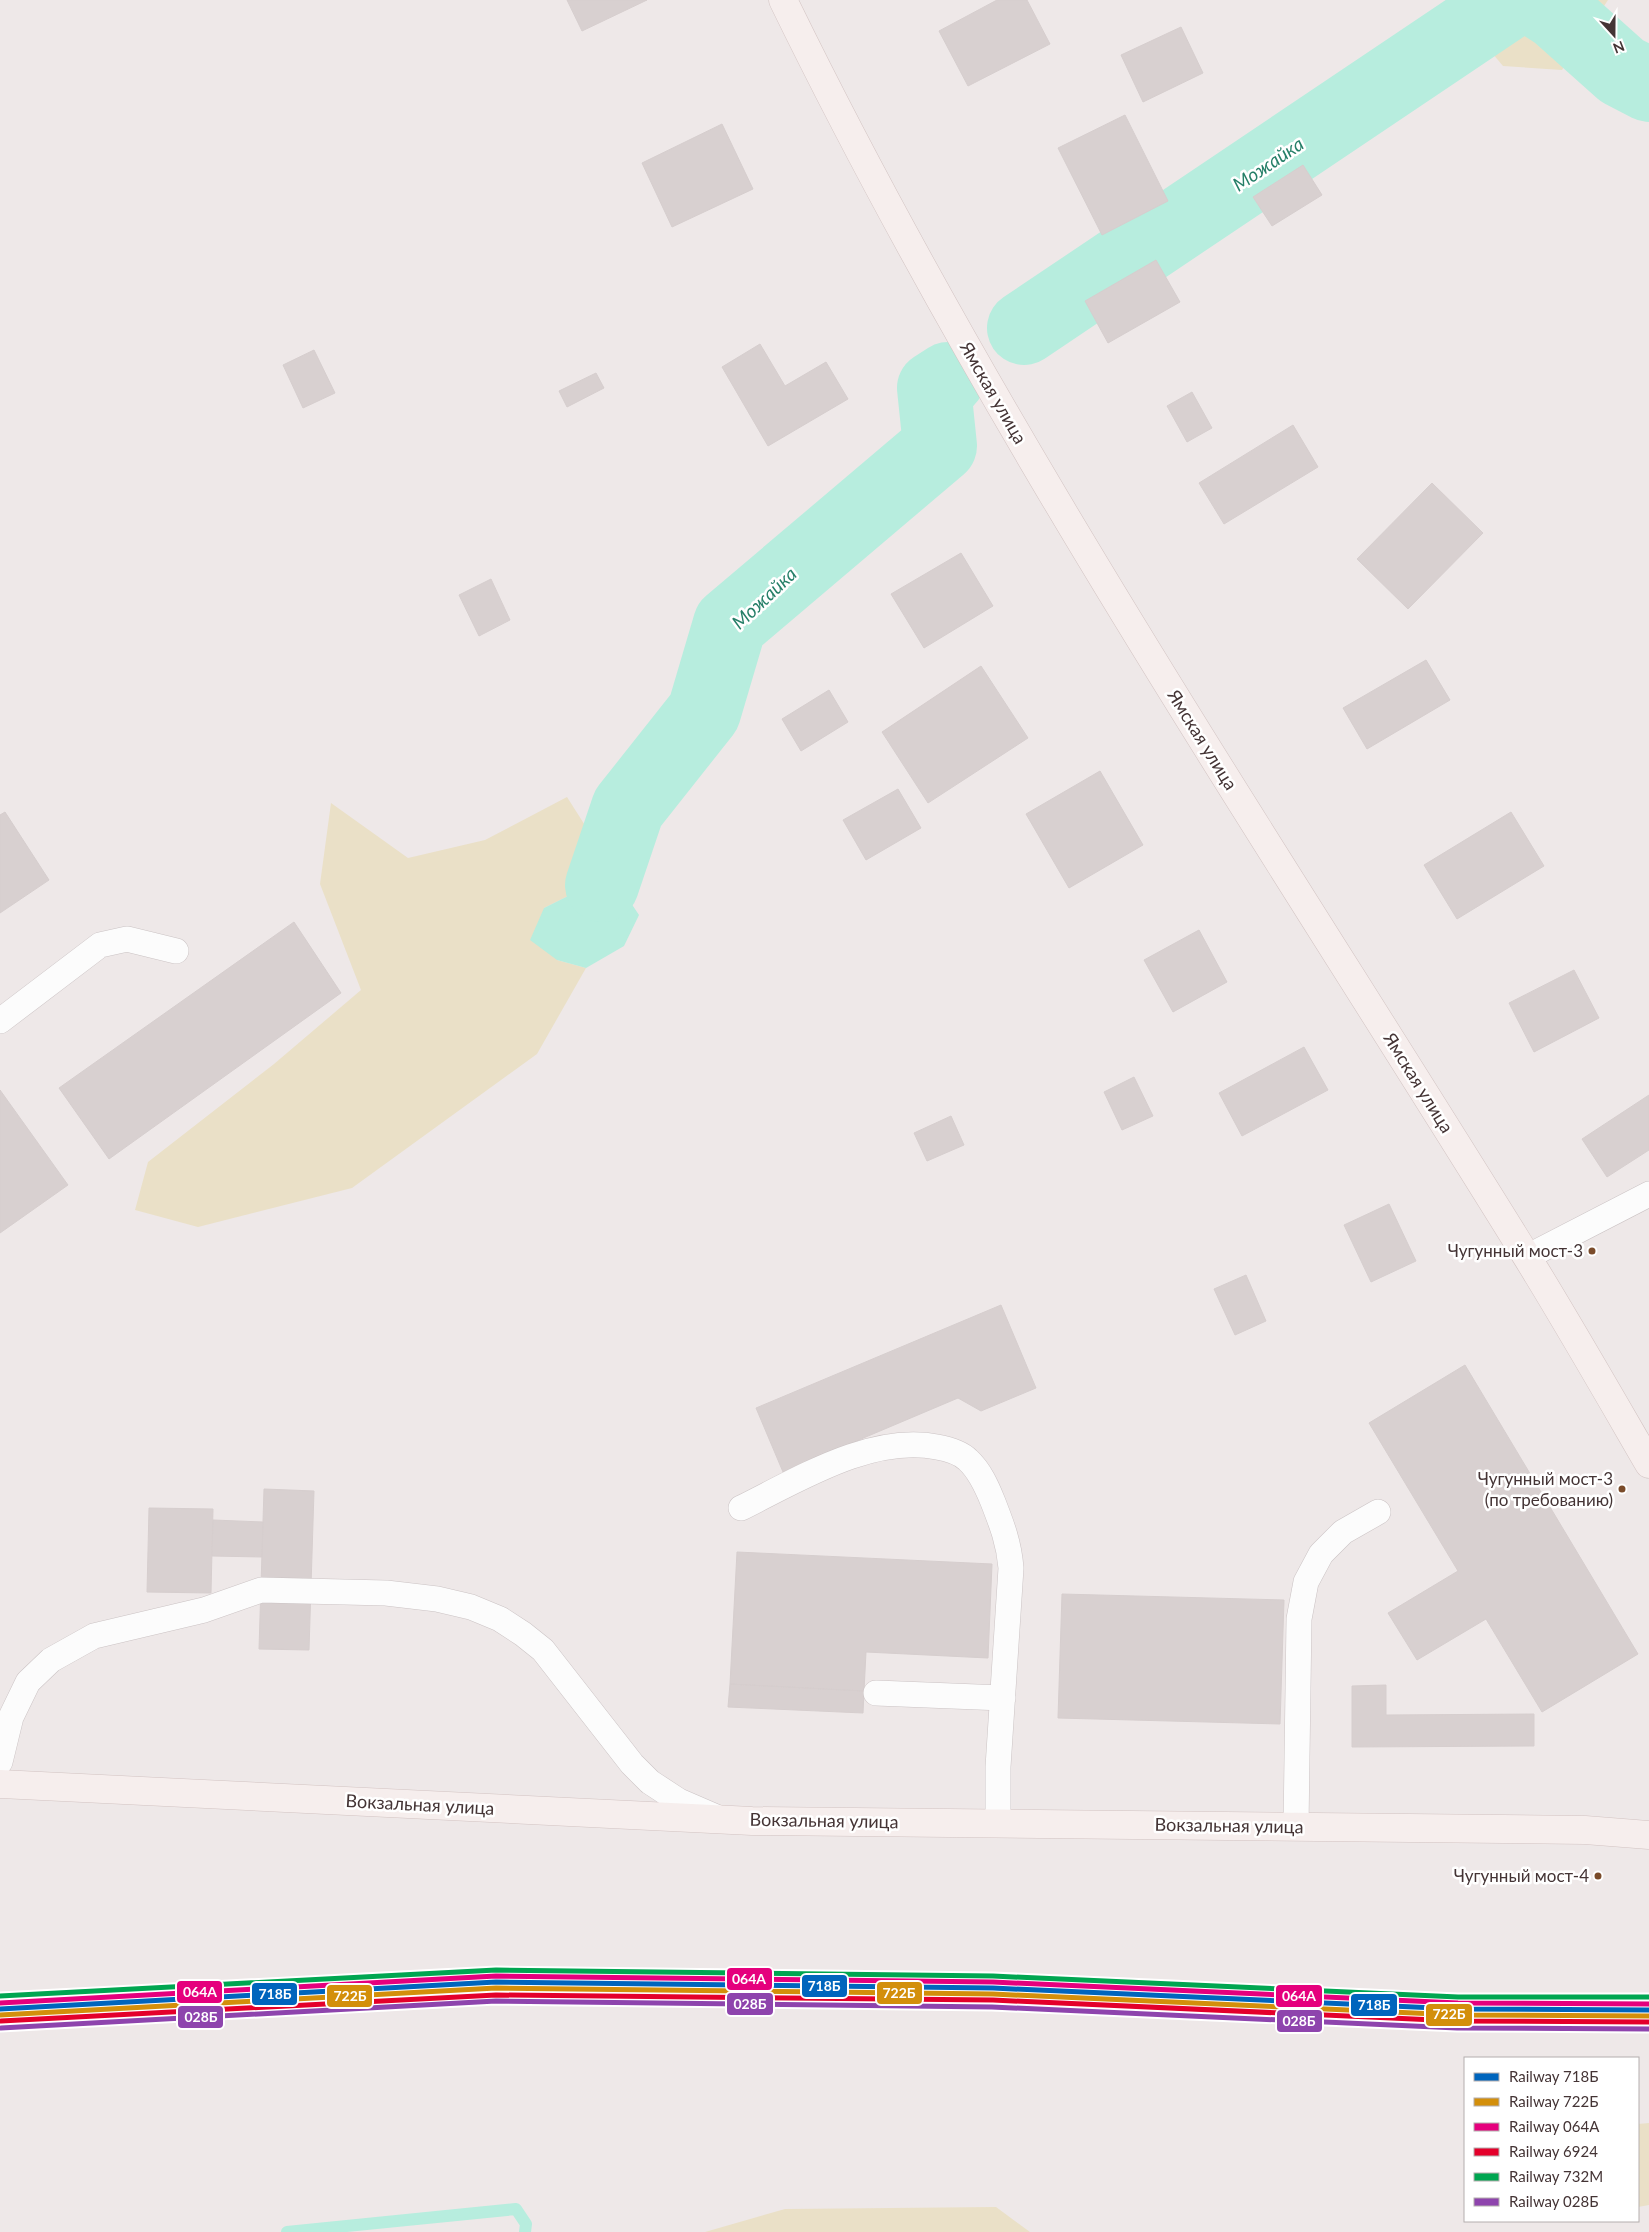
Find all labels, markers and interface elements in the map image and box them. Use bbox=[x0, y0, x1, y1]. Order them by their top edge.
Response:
north arrow bbox=[1589, 10, 1639, 60]
text: N bbox=[1611, 38, 1627, 57]
water label: Можайка bbox=[1228, 132, 1307, 196]
street label: Ямская улица bbox=[955, 337, 1032, 447]
water label: Можайка bbox=[726, 562, 801, 633]
street label: Ямская улица bbox=[1163, 684, 1242, 794]
street label: Ямская улица bbox=[1379, 1027, 1458, 1137]
place label: Чугунный мост-3 bbox=[1448, 1240, 1583, 1261]
marker: Чугунный мост-3 bbox=[1587, 1246, 1597, 1256]
place label: Чугунный мост-3 (по требованию) bbox=[1478, 1468, 1613, 1510]
marker: Чугунный мост-3 (по требованию) bbox=[1617, 1484, 1627, 1494]
street label: Вокзальная улица bbox=[345, 1789, 495, 1819]
street label: Вокзальная улица bbox=[749, 1808, 899, 1832]
street label: Вокзальная улица bbox=[1154, 1813, 1304, 1837]
place label: Чугунный мост-4 bbox=[1454, 1865, 1589, 1886]
marker: Чугунный мост-4 bbox=[1593, 1871, 1603, 1881]
line badge: 064А bbox=[726, 1967, 773, 1991]
text: 064А bbox=[732, 1970, 766, 1987]
line badge: 718Б bbox=[801, 1974, 848, 1998]
text: 718Б bbox=[807, 1977, 841, 1994]
line badge: 064А bbox=[176, 1980, 223, 2004]
line badge: 722Б bbox=[876, 1981, 923, 2005]
line badge: 718Б bbox=[251, 1982, 298, 2006]
text: 064А bbox=[183, 1983, 217, 2000]
line badge: 722Б bbox=[326, 1984, 373, 2008]
text: 722Б bbox=[882, 1984, 916, 2001]
line badge: 064А bbox=[1275, 1984, 1323, 2008]
text: 718Б bbox=[258, 1985, 292, 2002]
text: 722Б bbox=[333, 1987, 367, 2004]
text: 064А bbox=[1282, 1987, 1316, 2004]
line badge: 028Б bbox=[726, 1992, 774, 2016]
line badge: 718Б bbox=[1350, 1993, 1398, 2017]
text: 028Б bbox=[733, 1995, 767, 2012]
text: 718Б bbox=[1357, 1996, 1391, 2013]
line badge: 722Б bbox=[1425, 2003, 1473, 2027]
line badge: 028Б bbox=[177, 2005, 224, 2029]
text: 722Б bbox=[1432, 2005, 1466, 2022]
text: 028Б bbox=[184, 2008, 218, 2025]
line badge: 028Б bbox=[1276, 2009, 1323, 2033]
text: 028Б bbox=[1282, 2012, 1316, 2029]
legend bbox=[1464, 2057, 1639, 2222]
text: Railway 718Б bbox=[1509, 2067, 1598, 2085]
text: Railway 722Б bbox=[1509, 2092, 1598, 2110]
text: Railway 064А bbox=[1509, 2117, 1600, 2135]
text: Railway 6924 bbox=[1509, 2142, 1598, 2160]
text: Railway 732М bbox=[1509, 2167, 1603, 2185]
text: Railway 028Б bbox=[1509, 2192, 1598, 2210]

